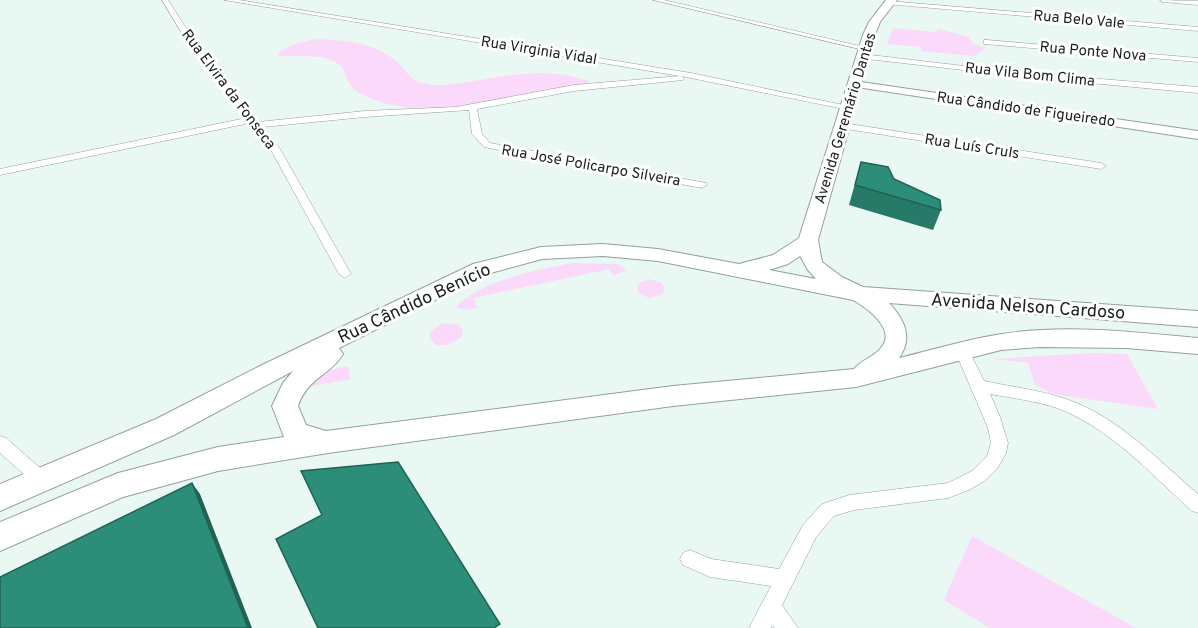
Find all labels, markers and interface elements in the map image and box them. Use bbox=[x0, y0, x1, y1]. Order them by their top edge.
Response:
street label: Rua Belo Vale bbox=[1032, 7, 1125, 34]
street label: Rua Elvira da Fonseca bbox=[176, 26, 279, 154]
street label: Avenida Geremário Dantas bbox=[811, 30, 882, 206]
street label: Rua Virginia Vidal bbox=[479, 33, 598, 70]
street label: Rua Ponte Nova bbox=[1039, 38, 1147, 67]
street label: Rua Vila Bom Clima bbox=[964, 59, 1096, 92]
street label: Rua Cândido de Figueiredo bbox=[935, 89, 1116, 132]
street label: Rua Luís Cruls bbox=[923, 131, 1021, 164]
street label: Rua José Policarpo Silveira bbox=[500, 141, 682, 192]
street label: Rua Cândido Benício bbox=[334, 259, 495, 350]
street label: Avenida Nelson Cardoso bbox=[930, 289, 1126, 326]

